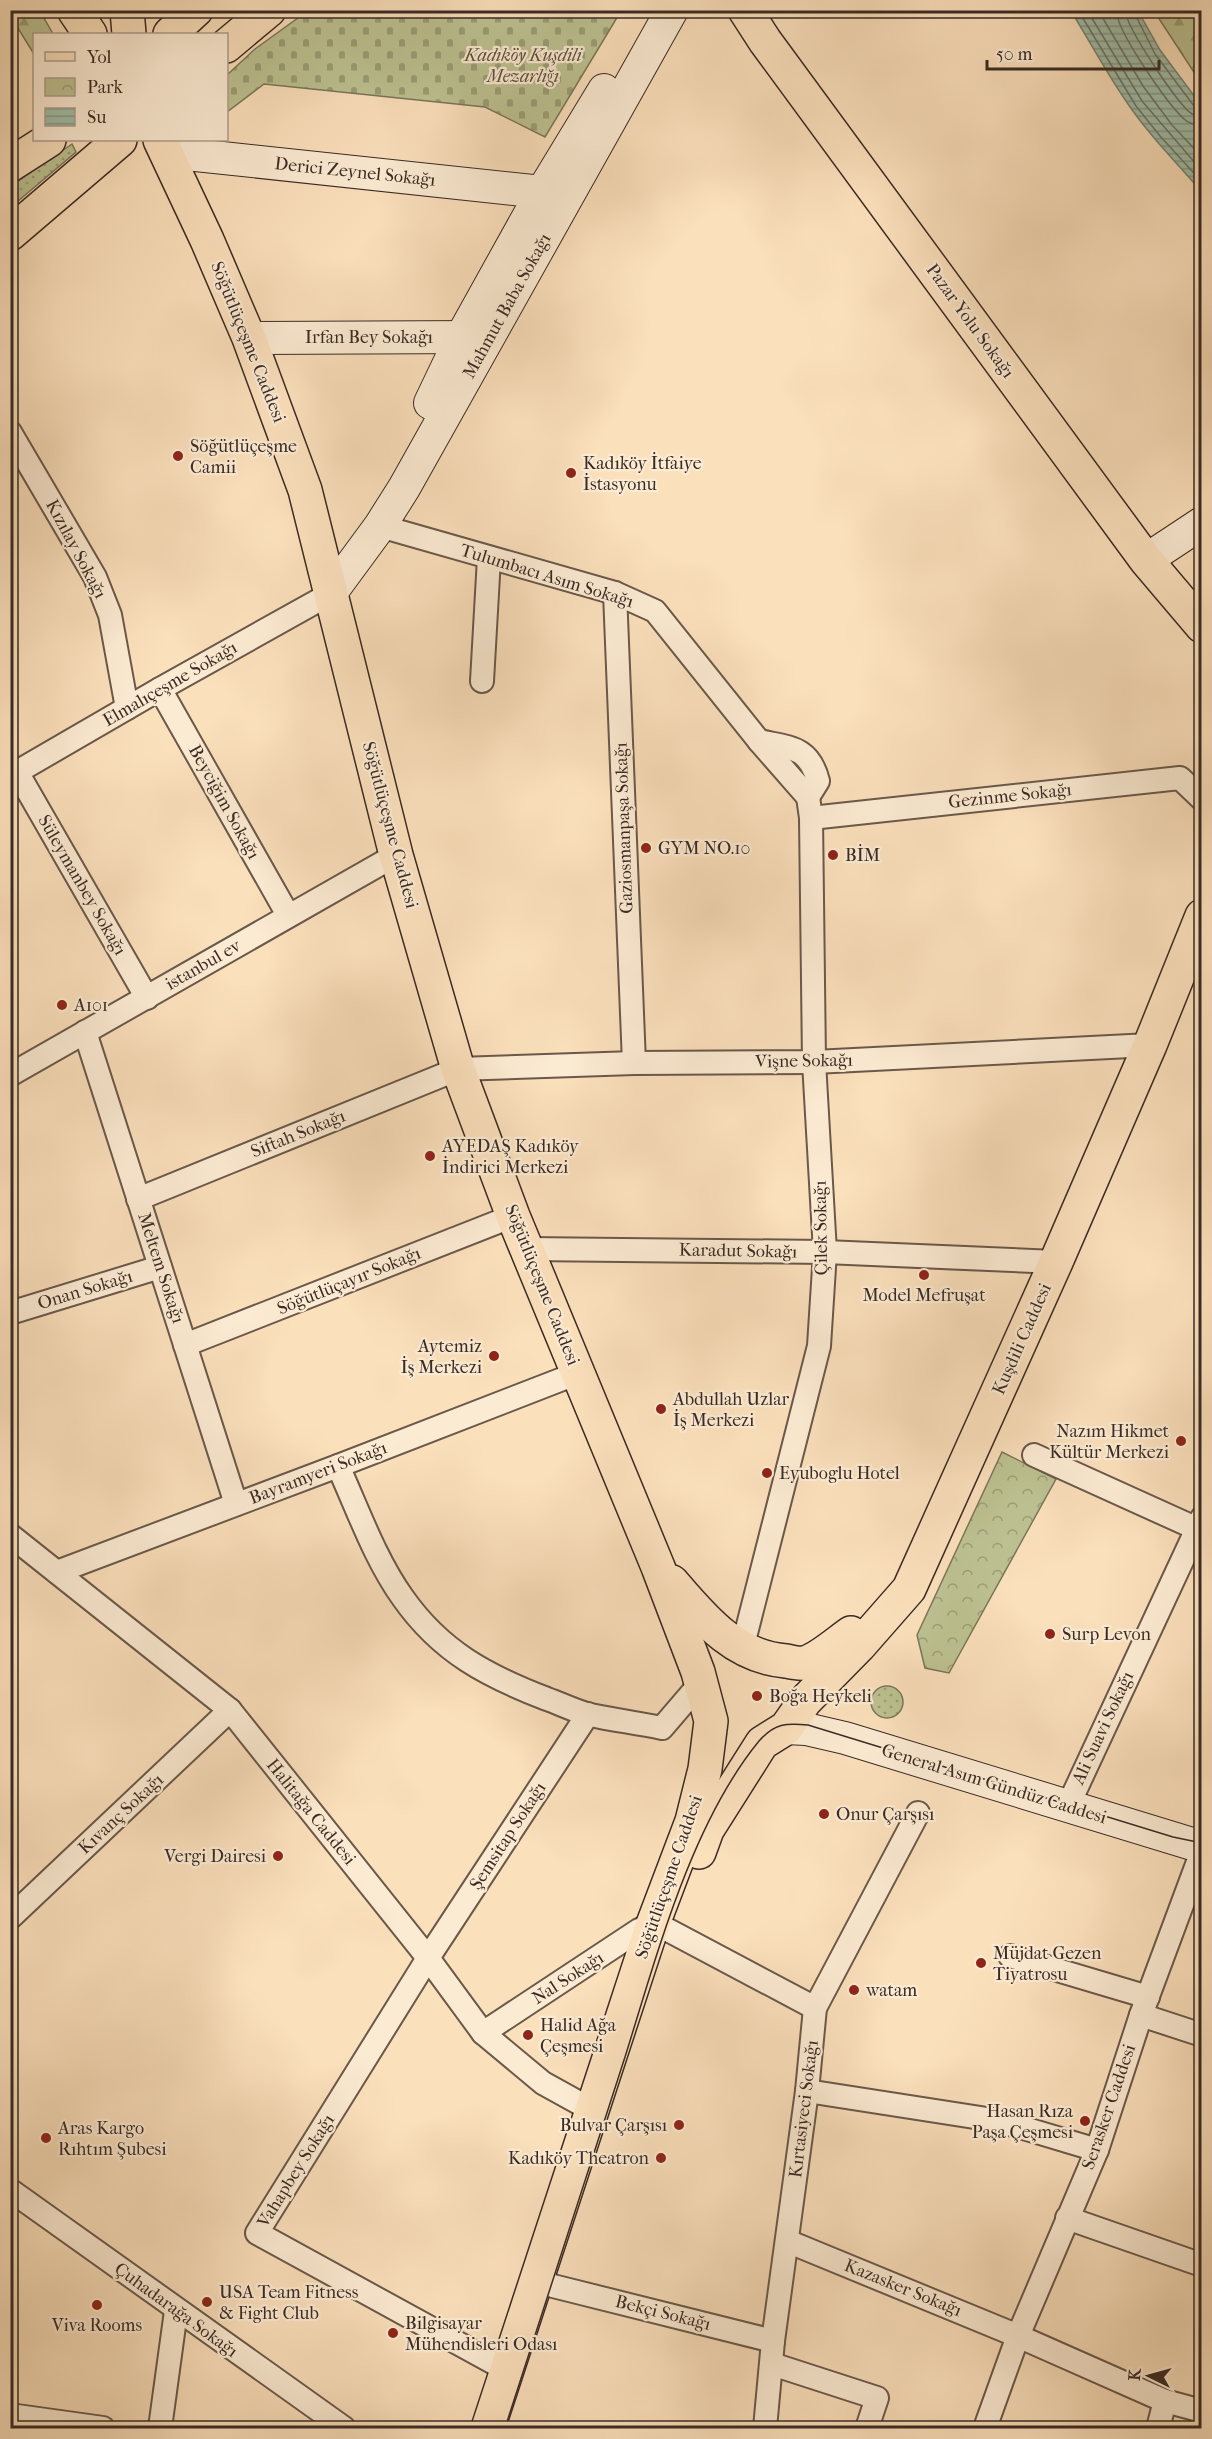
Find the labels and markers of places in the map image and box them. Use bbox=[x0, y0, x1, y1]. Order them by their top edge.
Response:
place label: Söğütlüçeşme Camii bbox=[190, 436, 297, 478]
marker: Söğütlüçeşme Camii bbox=[171, 449, 185, 463]
place label: Kadıköy İtfaiye İstasyonu bbox=[583, 452, 702, 495]
marker: Kadıköy İtfaiye İstasyonu bbox=[564, 466, 578, 480]
place label: GYM NO.10 bbox=[658, 838, 750, 859]
marker: GYM NO.10 bbox=[639, 841, 653, 855]
place label: BİM bbox=[845, 844, 880, 866]
marker: BİM bbox=[826, 848, 840, 862]
place label: A101 bbox=[73, 995, 108, 1016]
marker: A101 bbox=[55, 998, 69, 1012]
place label: AYEDAŞ Kadıköy İndirici Merkezi bbox=[441, 1136, 580, 1178]
marker: AYEDAŞ Kadıköy İndirici Merkezi bbox=[423, 1149, 437, 1163]
marker: Model Mefruşat bbox=[917, 1268, 931, 1282]
place label: Model Mefruşat bbox=[862, 1285, 986, 1306]
place label: Aytemiz İş Merkezi bbox=[401, 1336, 483, 1378]
marker: Aytemiz İş Merkezi bbox=[487, 1349, 501, 1363]
place label: Abdullah Uzlar İş Merkezi bbox=[672, 1389, 790, 1431]
marker: Abdullah Uzlar İş Merkezi bbox=[654, 1402, 668, 1416]
place label: Nazım Hikmet Kültür Merkezi bbox=[1049, 1421, 1170, 1463]
marker: Nazım Hikmet Kültür Merkezi bbox=[1174, 1434, 1188, 1448]
place label: Eyuboglu Hotel bbox=[779, 1463, 900, 1484]
marker: Eyuboglu Hotel bbox=[760, 1466, 774, 1480]
place label: Surp Levon bbox=[1062, 1624, 1151, 1645]
marker: Surp Levon bbox=[1043, 1627, 1057, 1641]
place label: Boğa Heykeli bbox=[769, 1686, 873, 1707]
marker: Boğa Heykeli bbox=[750, 1689, 764, 1703]
place label: Onur Çarşısı bbox=[836, 1804, 935, 1826]
marker: Onur Çarşısı bbox=[817, 1807, 831, 1821]
place label: Vergi Dairesi bbox=[163, 1846, 267, 1867]
marker: Vergi Dairesi bbox=[271, 1849, 285, 1863]
place label: Müjdat Gezen Tiyatrosu bbox=[993, 1943, 1102, 1985]
marker: Müjdat Gezen Tiyatrosu bbox=[974, 1956, 988, 1970]
place label: watam bbox=[865, 1980, 917, 2001]
marker: watam bbox=[847, 1983, 861, 1997]
place label: Halid Ağa Çeşmesi bbox=[540, 2015, 617, 2058]
marker: Halid Ağa Çeşmesi bbox=[521, 2028, 535, 2042]
place label: Hasan Rıza Paşa Çeşmesi bbox=[972, 2101, 1074, 2144]
marker: Hasan Rıza Paşa Çeşmesi bbox=[1078, 2114, 1092, 2128]
place label: Bulvar Çarşısı bbox=[560, 2115, 668, 2137]
place label: Aras Kargo Rıhtım Şubesi bbox=[57, 2118, 167, 2160]
marker: Bulvar Çarşısı bbox=[672, 2118, 686, 2132]
marker: Aras Kargo Rıhtım Şubesi bbox=[39, 2131, 53, 2145]
place label: Kadıköy Theatron bbox=[508, 2148, 650, 2169]
marker: Kadıköy Theatron bbox=[654, 2151, 668, 2165]
place label: USA Team Fitness & Fight Club bbox=[219, 2282, 359, 2324]
marker: USA Team Fitness & Fight Club bbox=[200, 2295, 214, 2309]
marker: Viva Rooms bbox=[90, 2298, 104, 2312]
place label: Bilgisayar Mühendisleri Odası bbox=[405, 2313, 558, 2355]
place label: Viva Rooms bbox=[51, 2315, 143, 2336]
marker: Bilgisayar Mühendisleri Odası bbox=[386, 2326, 400, 2340]

